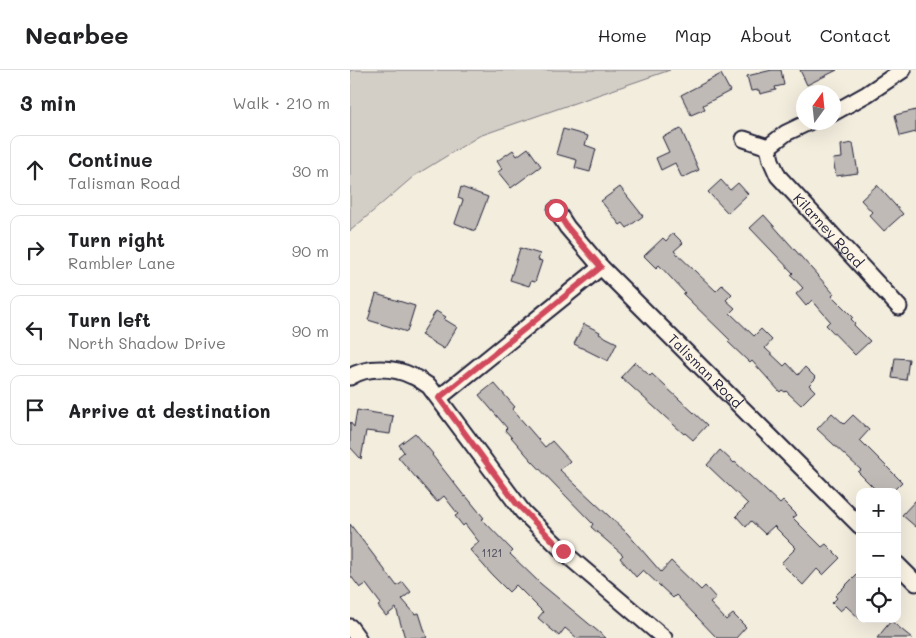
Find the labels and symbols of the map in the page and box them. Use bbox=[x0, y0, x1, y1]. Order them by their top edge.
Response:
north arrow bbox=[796, 85, 841, 130]
street label: Kilarney Road bbox=[789, 189, 868, 272]
route start bbox=[545, 199, 568, 222]
street label: Talisman Road bbox=[664, 329, 747, 412]
route end bbox=[552, 540, 575, 563]
house number: 1121 bbox=[482, 545, 502, 560]

